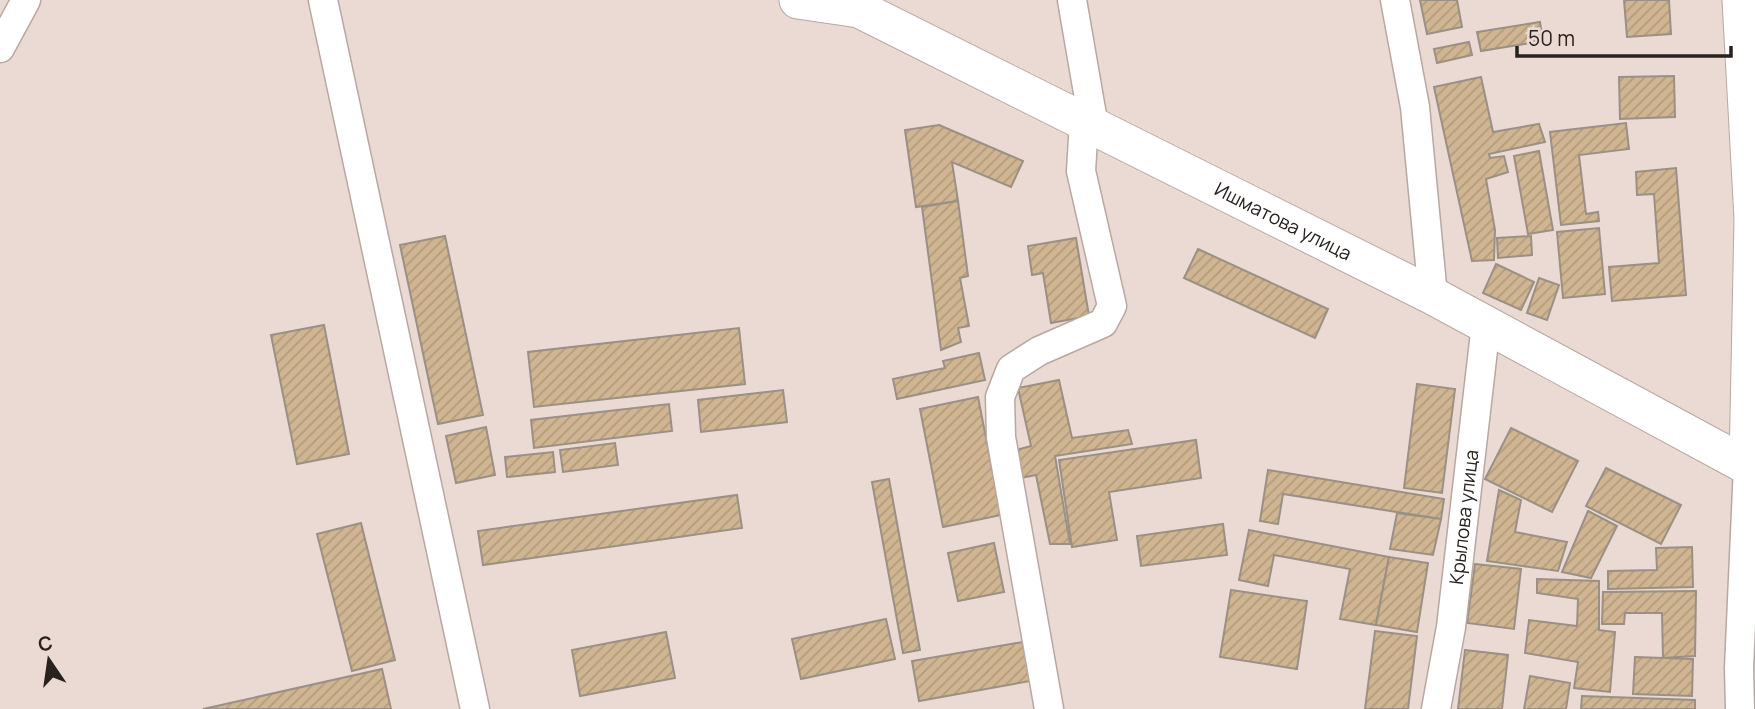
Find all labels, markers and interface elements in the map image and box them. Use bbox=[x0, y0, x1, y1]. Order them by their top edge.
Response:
scale bar bbox=[1517, 14, 1730, 58]
text: 50 m bbox=[1528, 24, 1575, 52]
street label: Ишматова улица bbox=[1210, 176, 1356, 266]
street label: Крылова улица bbox=[1443, 448, 1484, 586]
north arrow bbox=[14, 625, 84, 695]
text: С bbox=[35, 629, 55, 658]

